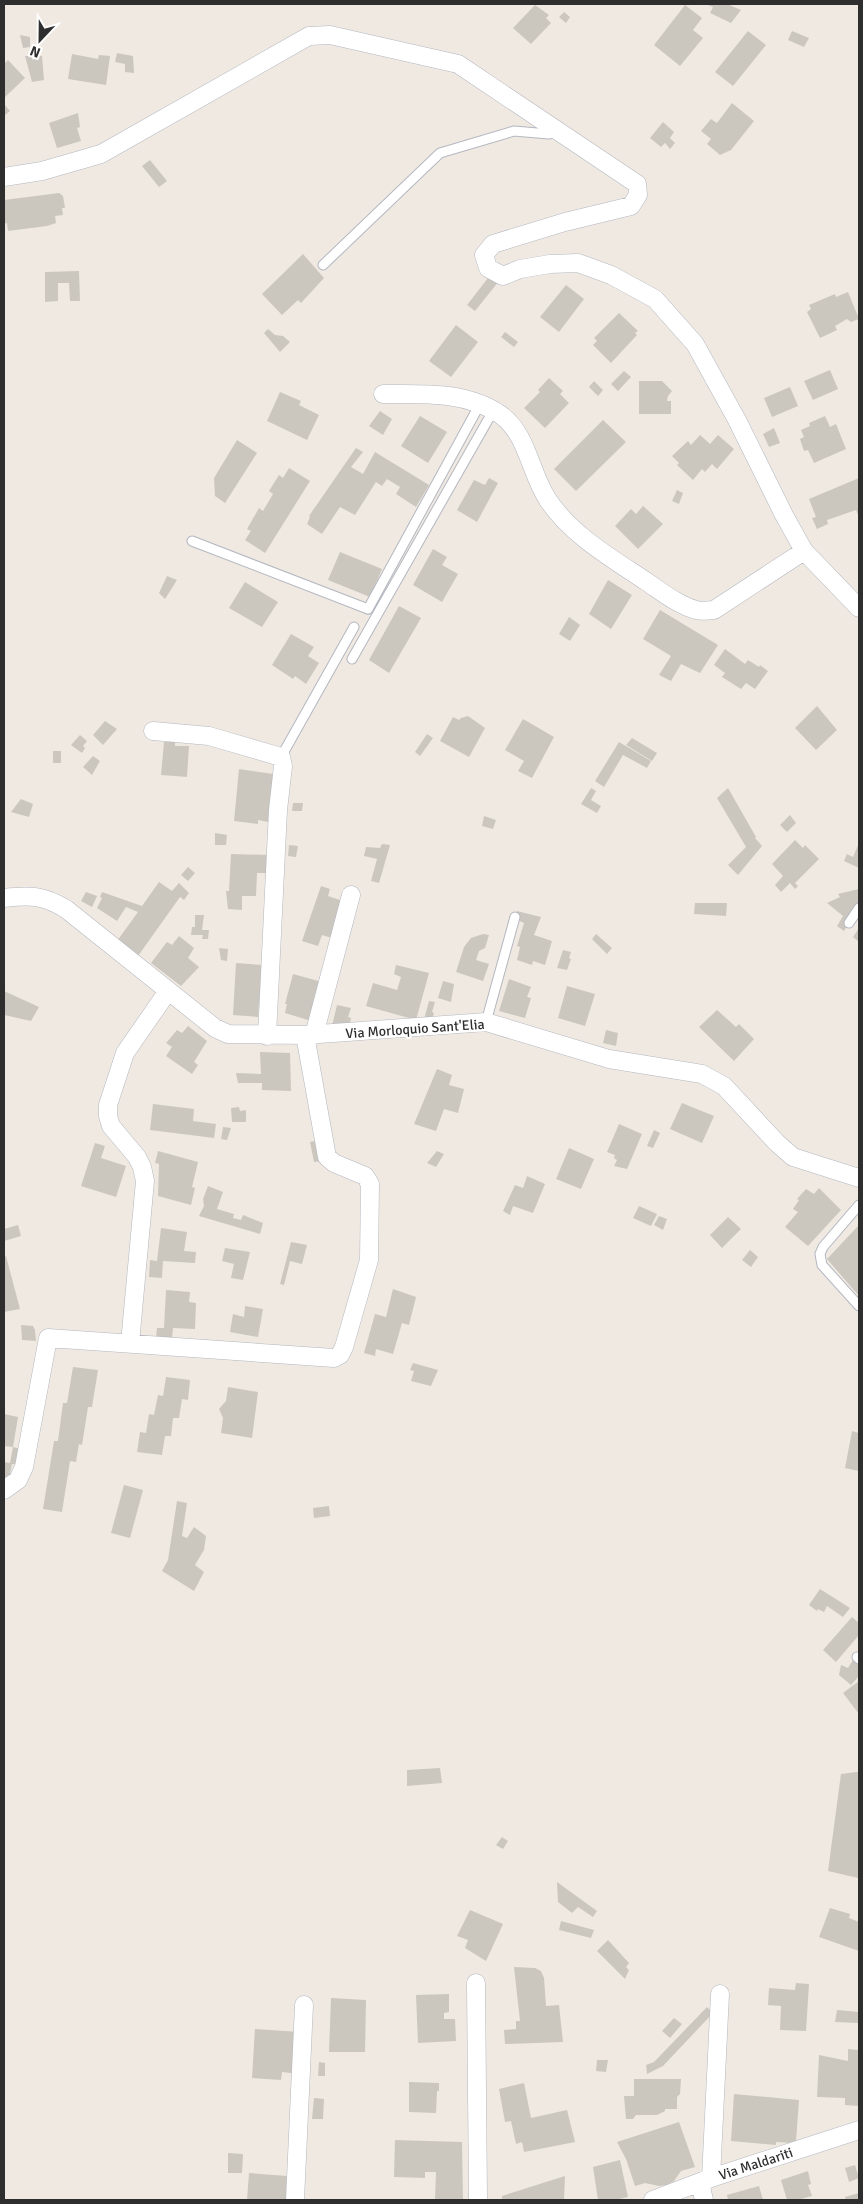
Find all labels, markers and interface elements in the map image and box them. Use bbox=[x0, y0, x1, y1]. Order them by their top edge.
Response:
north arrow bbox=[15, 15, 65, 65]
text: N bbox=[28, 42, 43, 61]
street label: Via Morloquio Sant'Elia bbox=[345, 1016, 485, 1042]
street label: Via Maldariti bbox=[717, 2144, 795, 2184]

